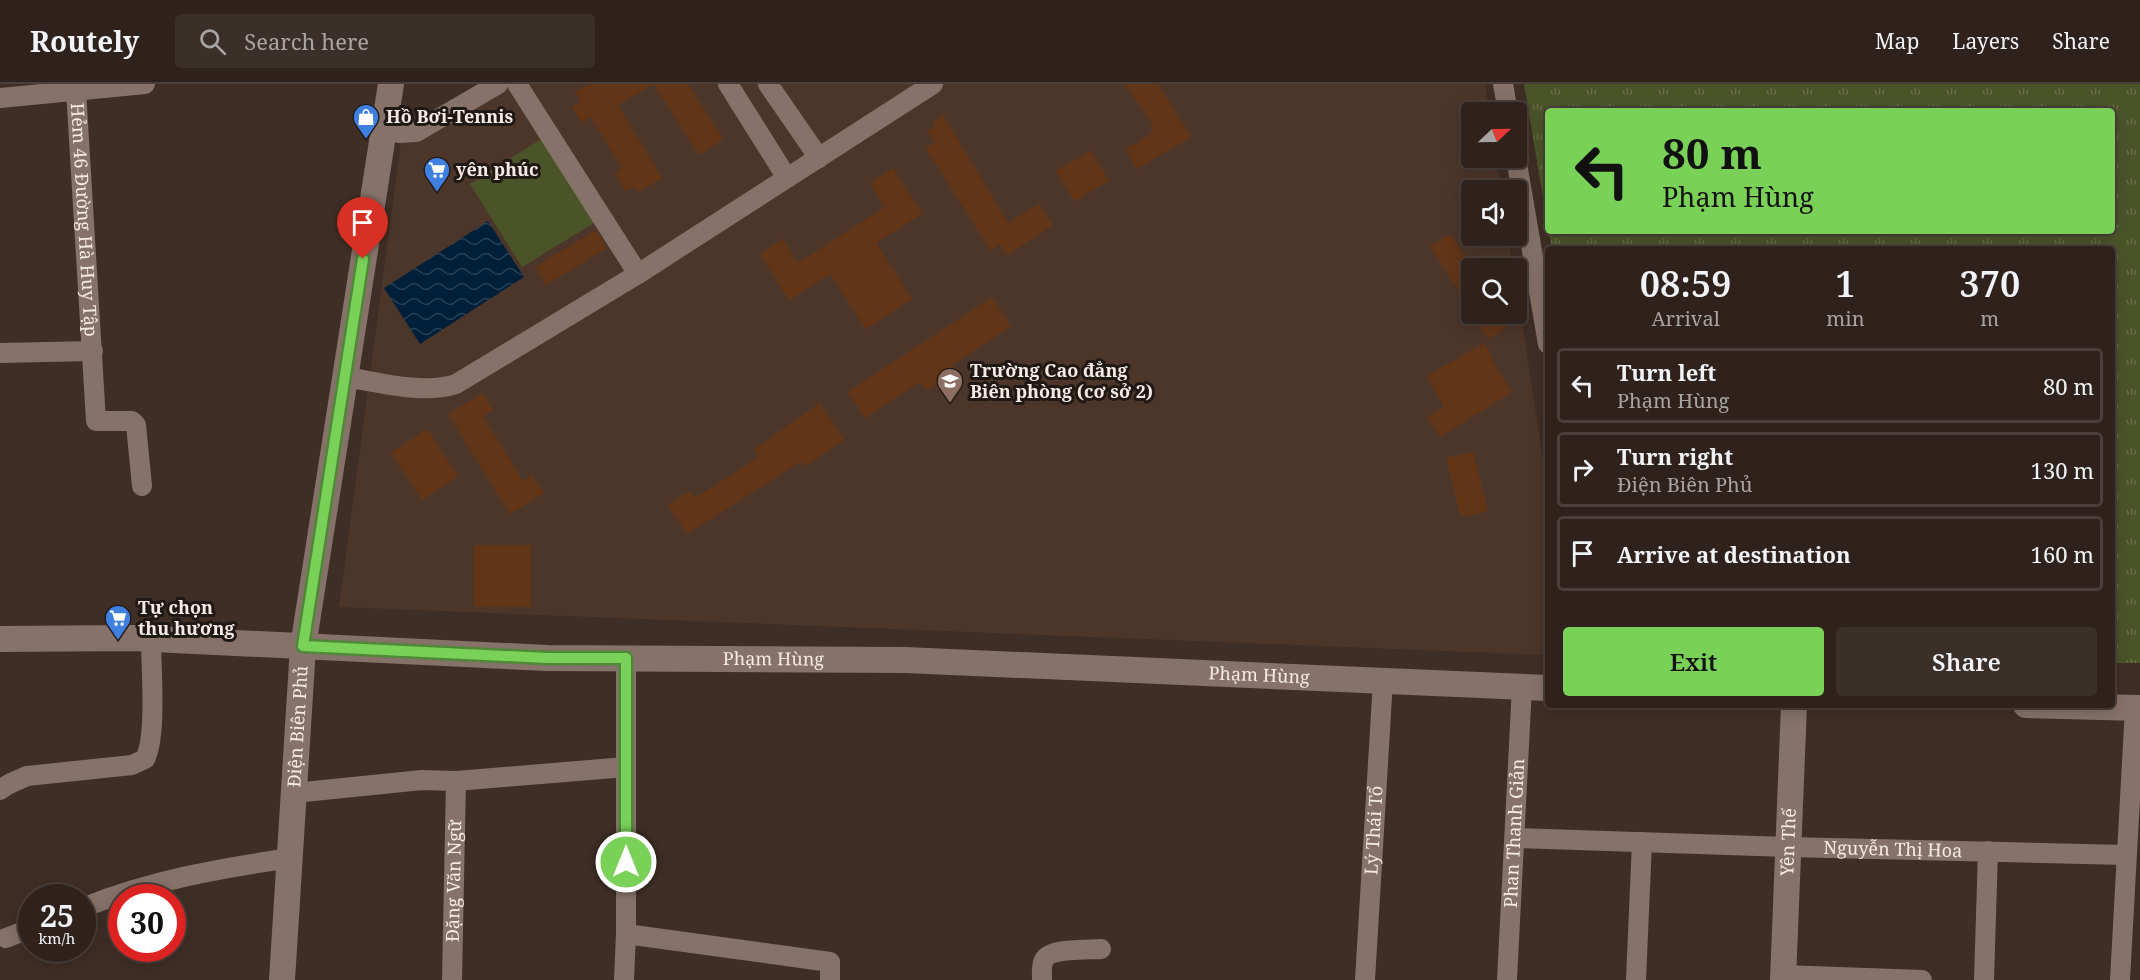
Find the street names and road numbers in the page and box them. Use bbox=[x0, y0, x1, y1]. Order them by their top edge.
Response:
street label: Hẻm 46 Đường Hà Huy Tập bbox=[66, 102, 104, 337]
street label: Phạm Hùng bbox=[723, 646, 824, 671]
street label: Phạm Hùng bbox=[1208, 660, 1311, 689]
street label: Điện Biên Phủ bbox=[281, 664, 313, 788]
street label: Phan Thanh Giản bbox=[1498, 757, 1529, 908]
street label: Lý Thái Tổ bbox=[1358, 785, 1388, 875]
street label: Yên Thế bbox=[1774, 807, 1801, 878]
street label: Đặng Văn Ngữ bbox=[440, 819, 466, 942]
street label: Nguyễn Thị Hoa bbox=[1823, 835, 1962, 862]

